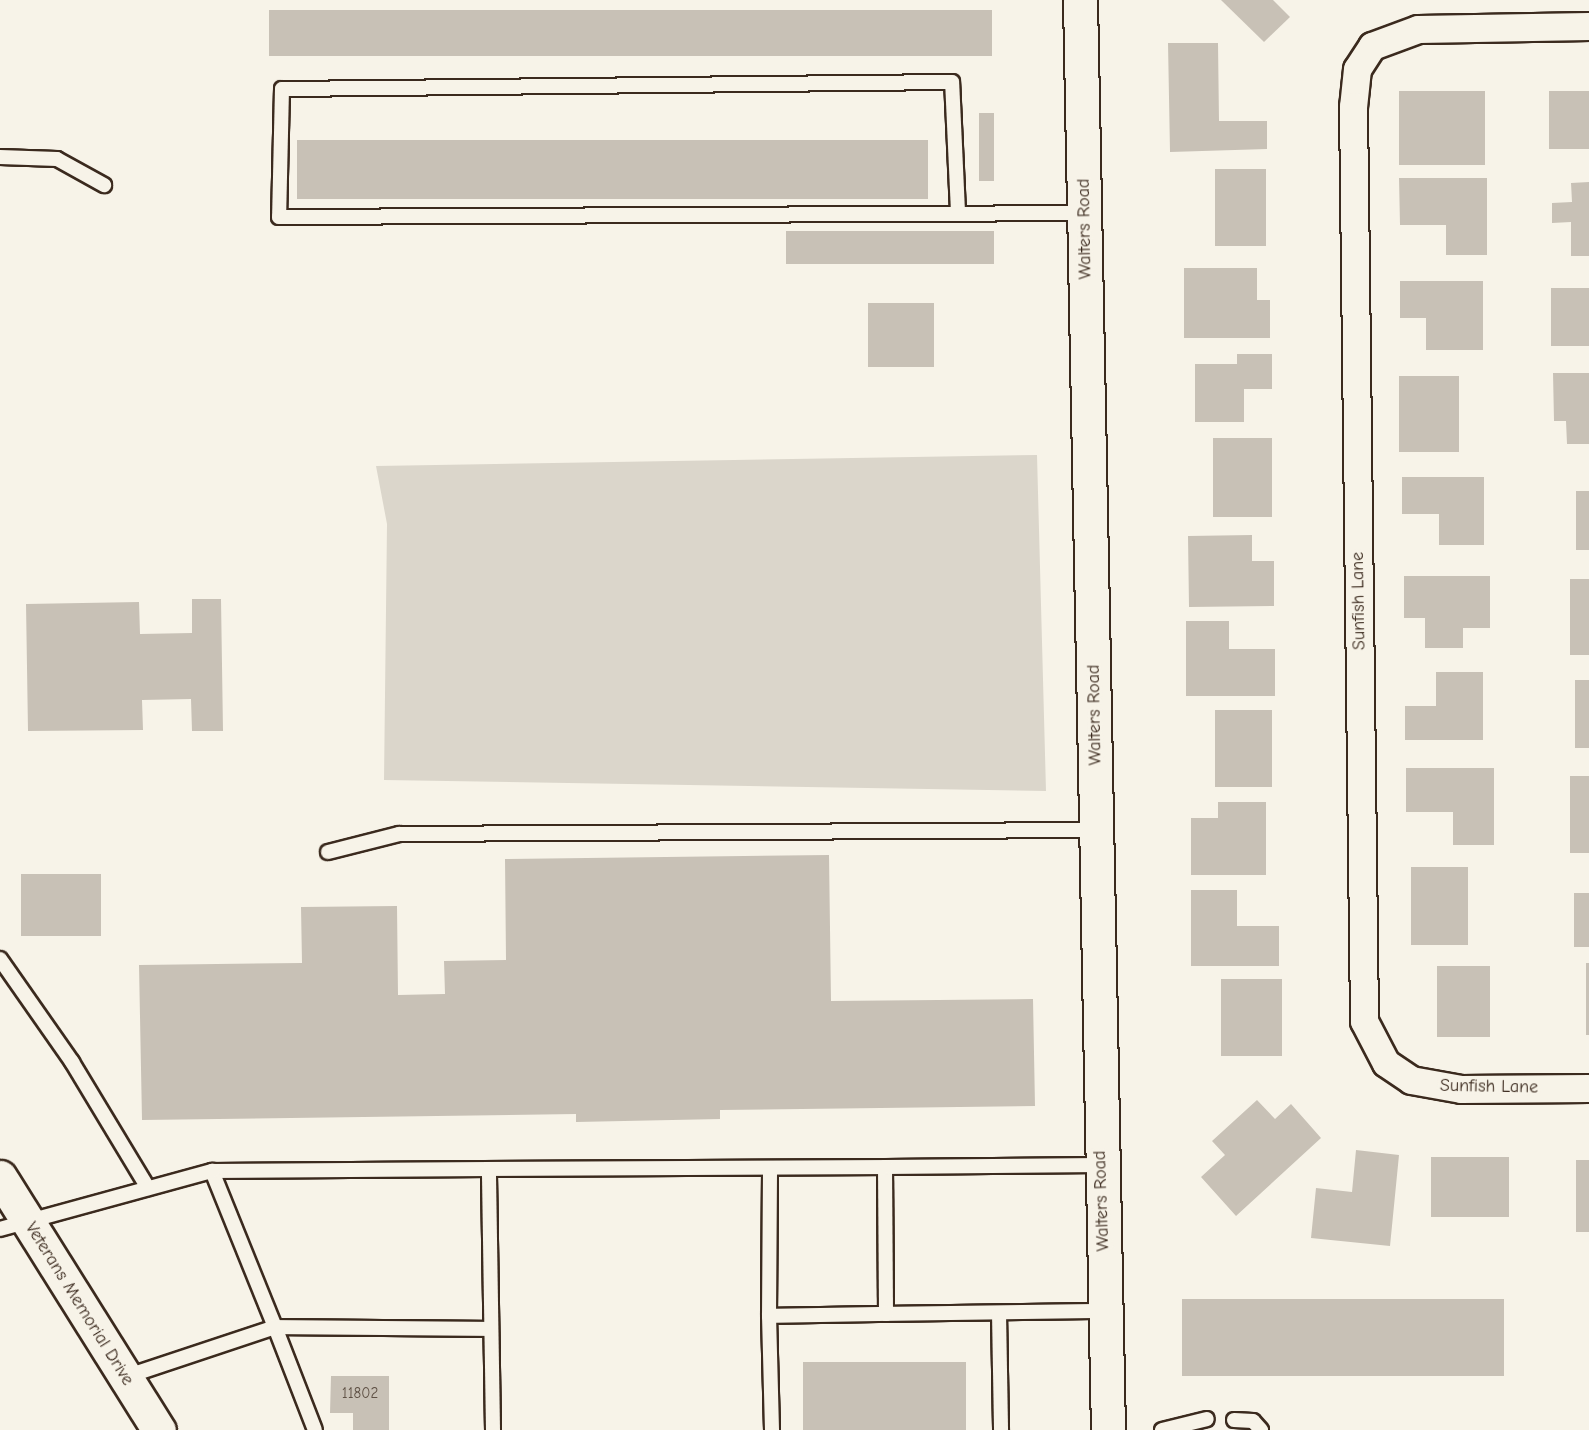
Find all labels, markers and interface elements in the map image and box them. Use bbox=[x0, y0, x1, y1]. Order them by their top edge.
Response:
street label: Walters Road bbox=[1073, 178, 1097, 280]
street label: Sunfish Lane bbox=[1347, 552, 1371, 650]
street label: Walters Road bbox=[1083, 664, 1107, 766]
street label: Sunfish Lane bbox=[1440, 1075, 1538, 1099]
street label: Walters Road bbox=[1089, 1150, 1115, 1252]
street label: Veterans Memorial Drive bbox=[20, 1218, 138, 1390]
house number: 11802 bbox=[342, 1385, 378, 1403]

